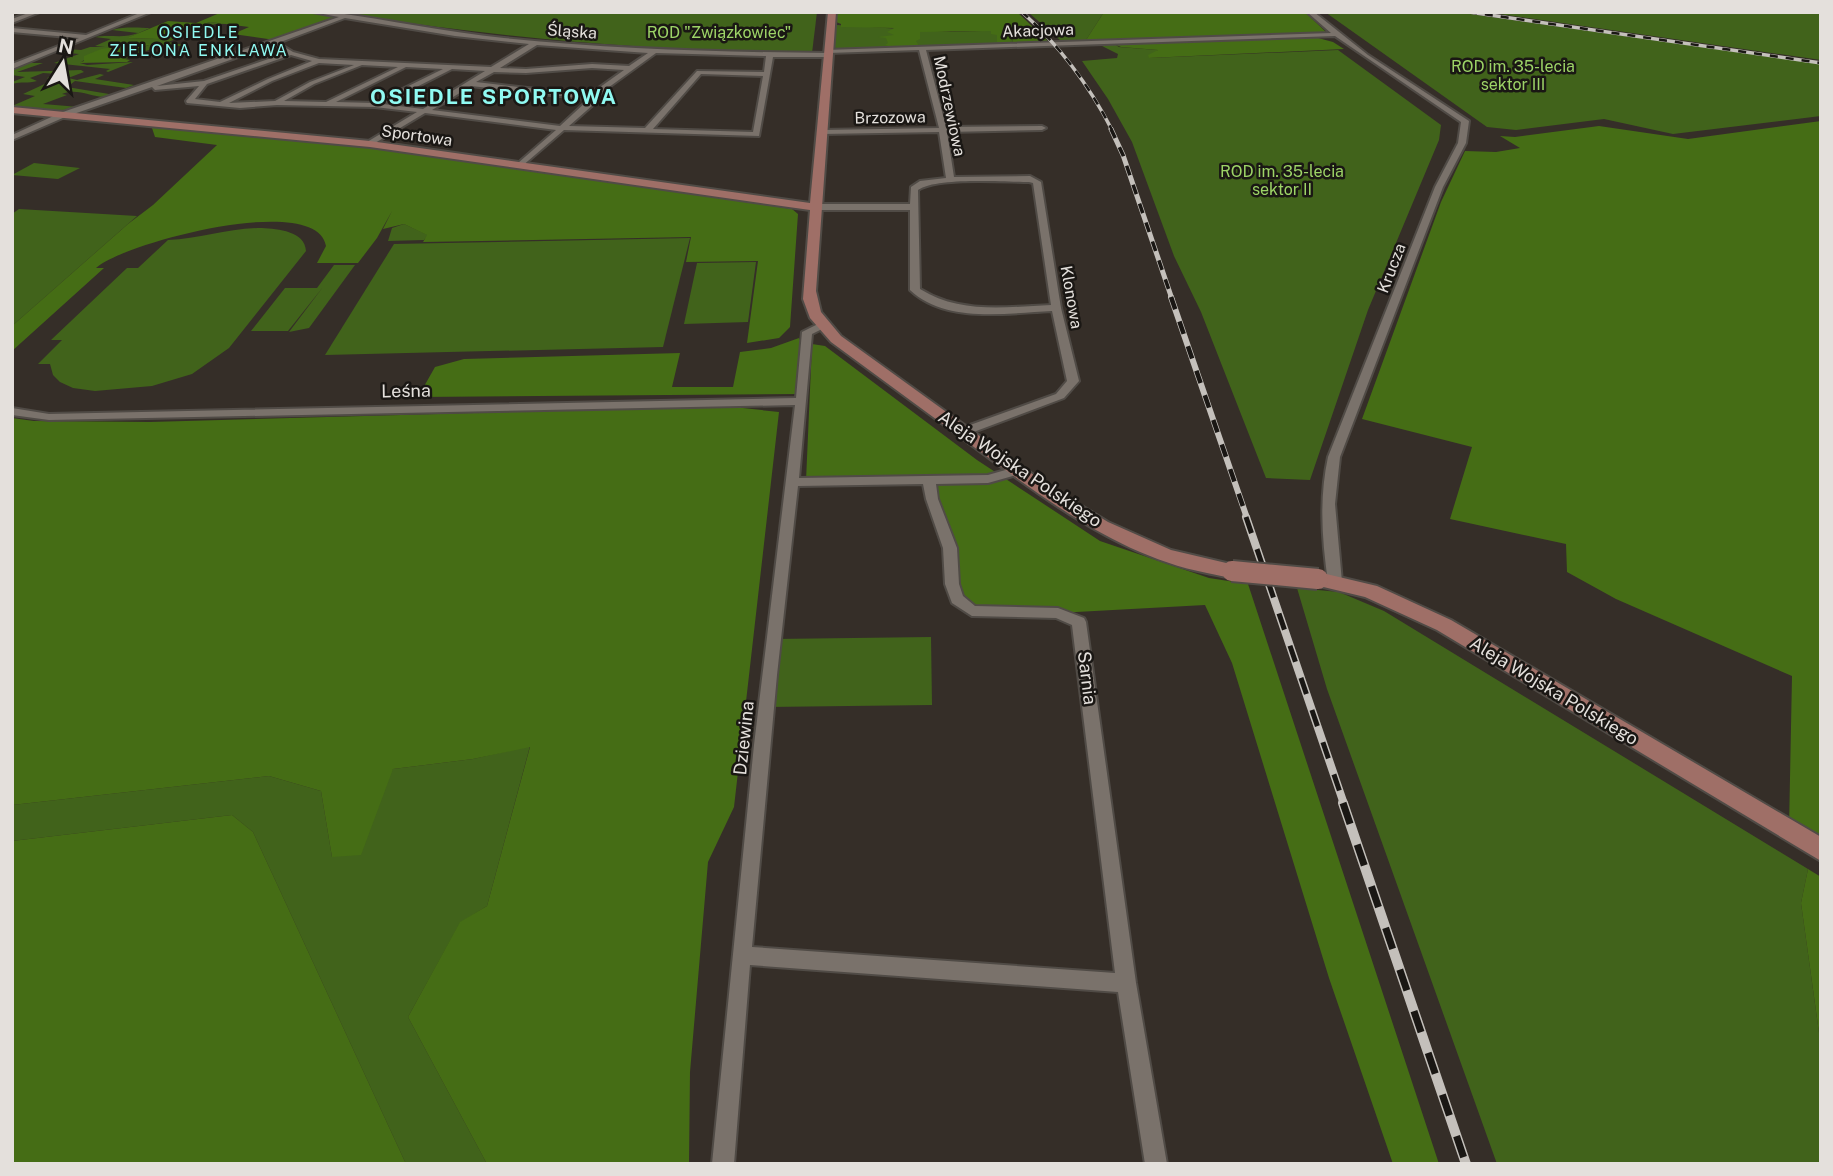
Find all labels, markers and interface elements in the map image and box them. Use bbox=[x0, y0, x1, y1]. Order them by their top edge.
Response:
street label: Śląska bbox=[546, 19, 598, 43]
street label: Akacjowa bbox=[1002, 20, 1074, 41]
district label: OSIEDLE ZIELONA ENKLAWA bbox=[109, 23, 289, 60]
park label: ROD "Związkowiec" bbox=[647, 23, 791, 42]
north arrow bbox=[28, 28, 98, 98]
text: N bbox=[57, 34, 76, 59]
street label: Modrzewiowa bbox=[930, 54, 969, 158]
park label: ROD im. 35-lecia sektor III bbox=[1451, 57, 1575, 94]
district label: OSIEDLE SPORTOWA bbox=[370, 84, 618, 109]
street label: Brzozowa bbox=[854, 107, 926, 128]
street label: Sportowa bbox=[380, 121, 454, 150]
park label: ROD im. 35-lecia sektor II bbox=[1220, 162, 1344, 199]
street label: Krucza bbox=[1373, 241, 1410, 296]
street label: Klonowa bbox=[1057, 264, 1086, 330]
street label: Leśna bbox=[381, 380, 431, 401]
street label: Aleja Wojska Polskiego bbox=[935, 406, 1106, 531]
street label: Aleja Wojska Polskiego bbox=[1466, 632, 1642, 749]
street label: Sarnia bbox=[1074, 650, 1101, 706]
street label: Dziewina bbox=[729, 700, 758, 776]

